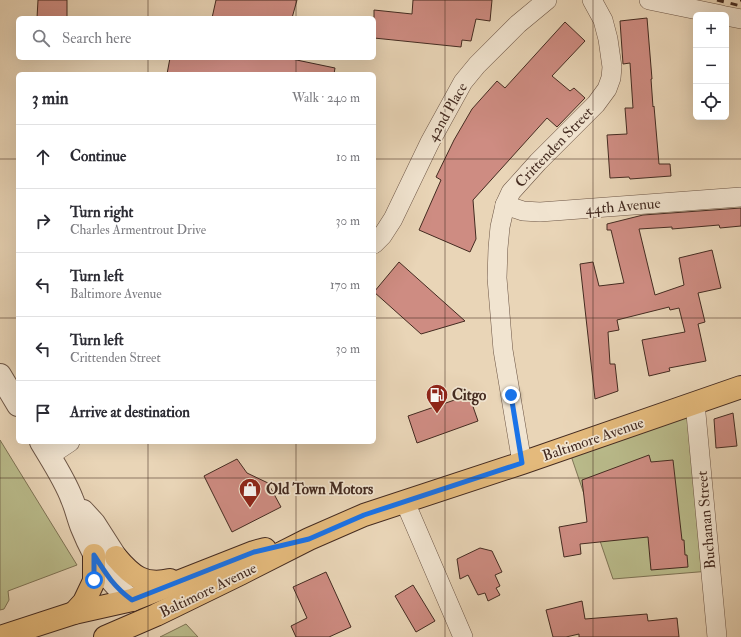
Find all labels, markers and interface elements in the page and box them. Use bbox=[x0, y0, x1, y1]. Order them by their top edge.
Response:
map controls bbox=[693, 12, 729, 120]
button: + bbox=[693, 12, 729, 48]
search box bbox=[16, 16, 376, 60]
icon: search bbox=[30, 27, 52, 49]
text: Search here bbox=[62, 29, 131, 48]
button: − bbox=[693, 48, 729, 84]
street label: 42nd Place bbox=[423, 79, 472, 145]
button: locate bbox=[693, 84, 729, 120]
text: 3 min bbox=[32, 88, 69, 109]
text: Walk · 240 m bbox=[292, 90, 360, 106]
street label: Crittenden Street bbox=[511, 103, 598, 192]
icon: ahead bbox=[32, 146, 54, 168]
text: Continue bbox=[70, 147, 126, 166]
text: 10 m bbox=[336, 149, 360, 165]
street label: 44th Avenue bbox=[585, 194, 661, 219]
text: Turn right bbox=[70, 203, 133, 222]
icon: right bbox=[32, 210, 54, 232]
text: 30 m bbox=[336, 213, 360, 229]
text: Charles Armentrout Drive bbox=[70, 222, 206, 238]
text: Turn left bbox=[70, 267, 124, 286]
icon: left bbox=[32, 274, 54, 296]
text: 170 m bbox=[330, 277, 360, 293]
text: Baltimore Avenue bbox=[70, 286, 162, 302]
text: Turn left bbox=[70, 331, 124, 350]
icon: left bbox=[32, 338, 54, 360]
text: 30 m bbox=[336, 341, 360, 357]
text: Crittenden Street bbox=[70, 350, 161, 366]
fuel station icon: Citgo bbox=[424, 382, 450, 415]
place label: Citgo bbox=[452, 386, 487, 406]
route end bbox=[502, 386, 520, 404]
icon: arrive bbox=[32, 402, 54, 424]
text: Arrive at destination bbox=[70, 403, 190, 422]
street label: Baltimore Avenue bbox=[540, 413, 646, 466]
street label: Buchanan Street bbox=[693, 470, 720, 570]
shop icon: Old Town Motors bbox=[237, 476, 263, 509]
place label: Old Town Motors bbox=[266, 480, 373, 499]
street label: Baltimore Avenue bbox=[157, 559, 260, 622]
route start bbox=[85, 571, 103, 589]

